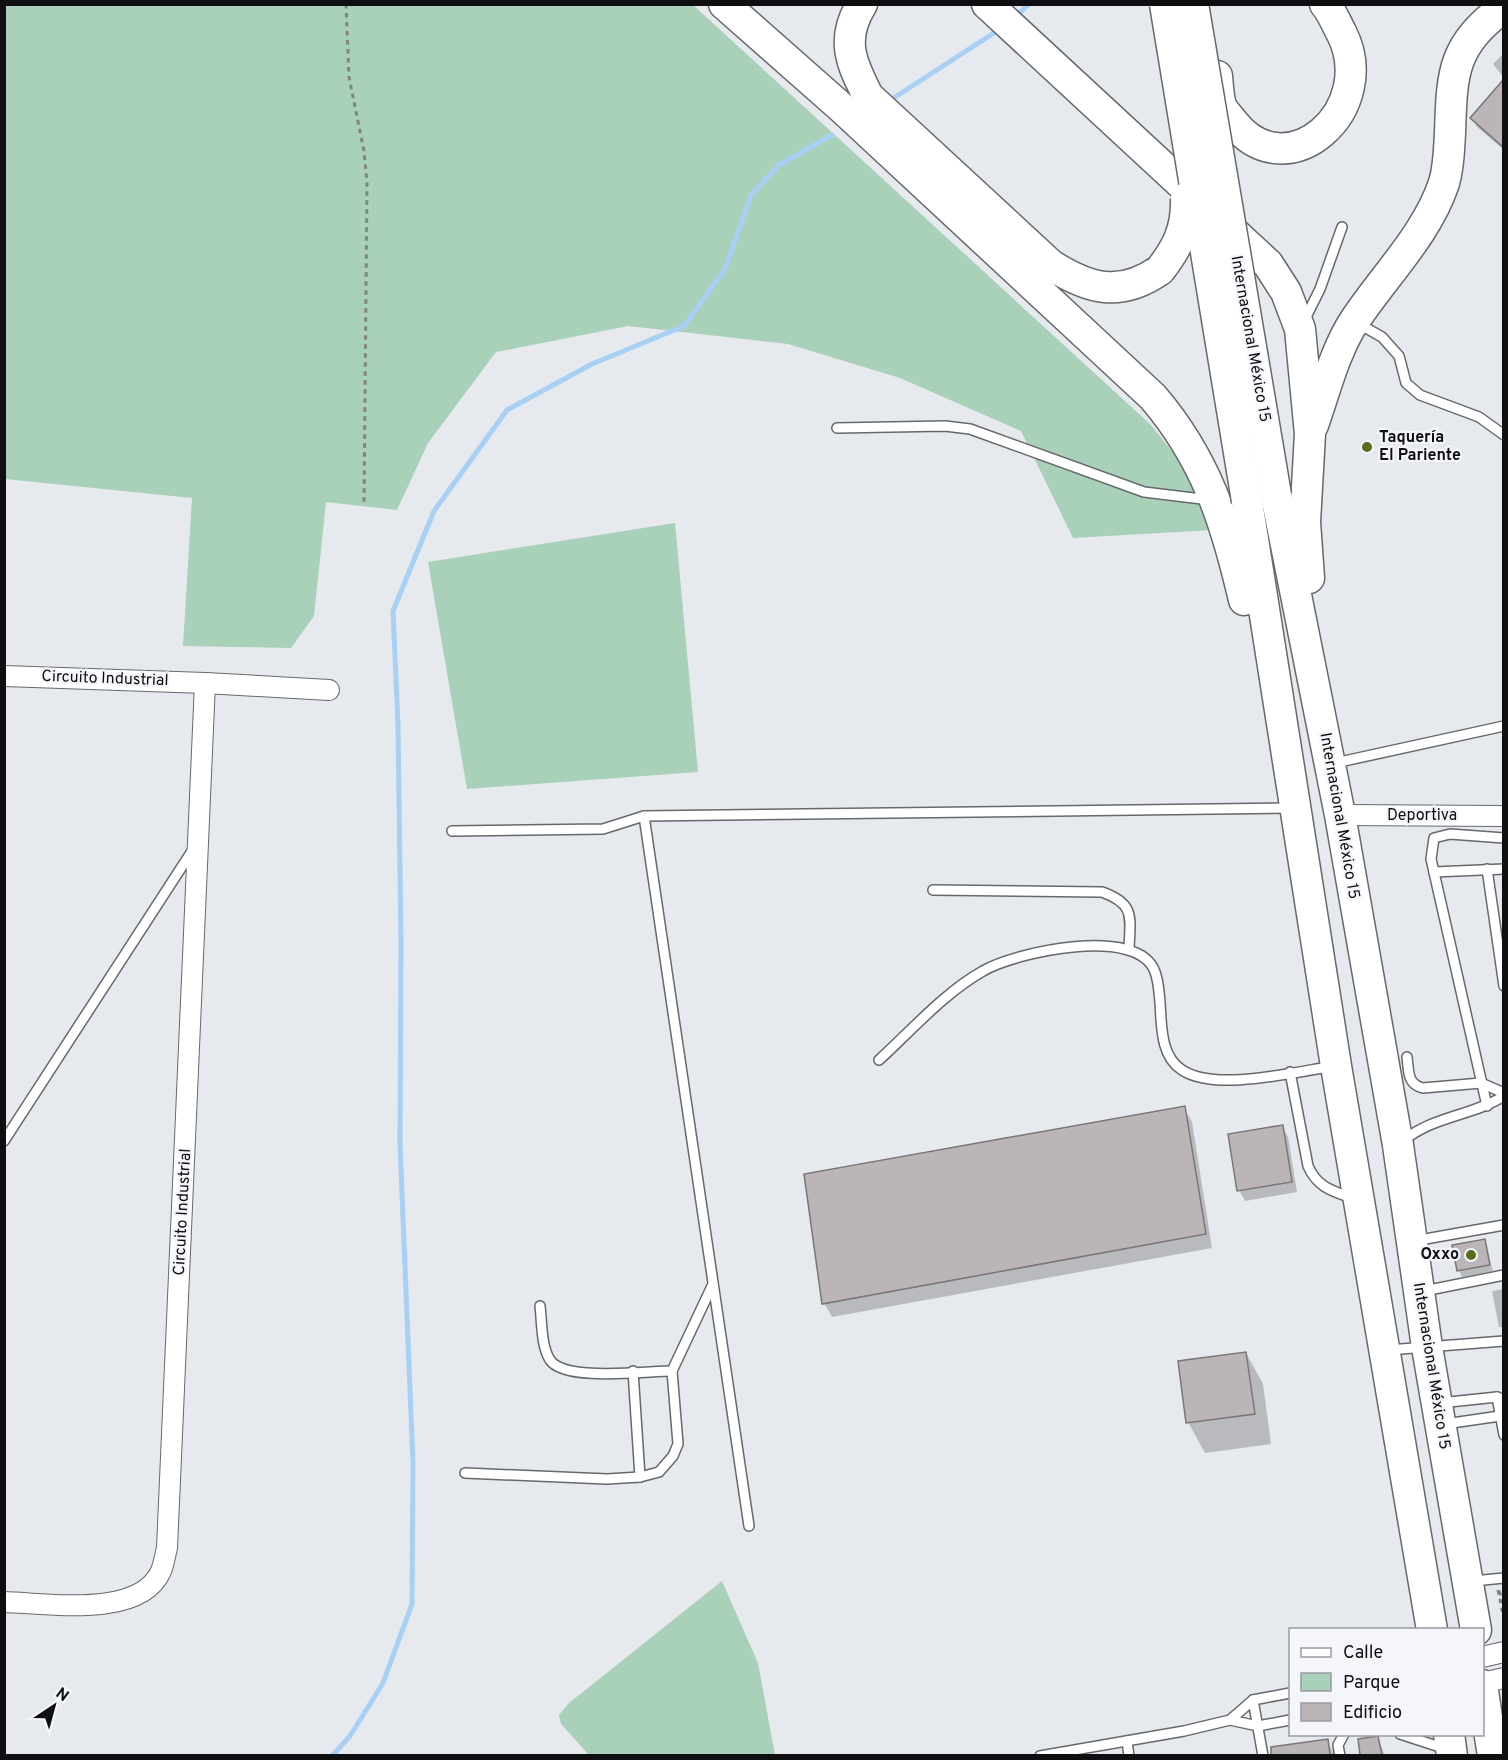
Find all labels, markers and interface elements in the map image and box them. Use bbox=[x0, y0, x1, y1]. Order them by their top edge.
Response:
street label: Internacional México 15 bbox=[1226, 254, 1274, 424]
place label: Taquería El Pariente bbox=[1379, 428, 1461, 466]
marker: Taquería El Pariente bbox=[1360, 440, 1374, 454]
street label: Circuito Industrial bbox=[41, 667, 169, 691]
street label: Internacional México 15 bbox=[1315, 731, 1363, 901]
street label: Deportiva bbox=[1387, 806, 1457, 826]
street label: Circuito Industrial bbox=[170, 1148, 196, 1276]
place label: Oxxo bbox=[1420, 1245, 1459, 1265]
marker: Oxxo bbox=[1464, 1248, 1478, 1262]
street label: Internacional México 15 bbox=[1408, 1281, 1454, 1451]
legend bbox=[1289, 1628, 1484, 1736]
text: Calle bbox=[1343, 1642, 1383, 1665]
text: Parque bbox=[1343, 1672, 1400, 1695]
north arrow bbox=[24, 1676, 84, 1736]
text: N bbox=[51, 1684, 72, 1707]
text: Edificio bbox=[1343, 1702, 1402, 1725]

